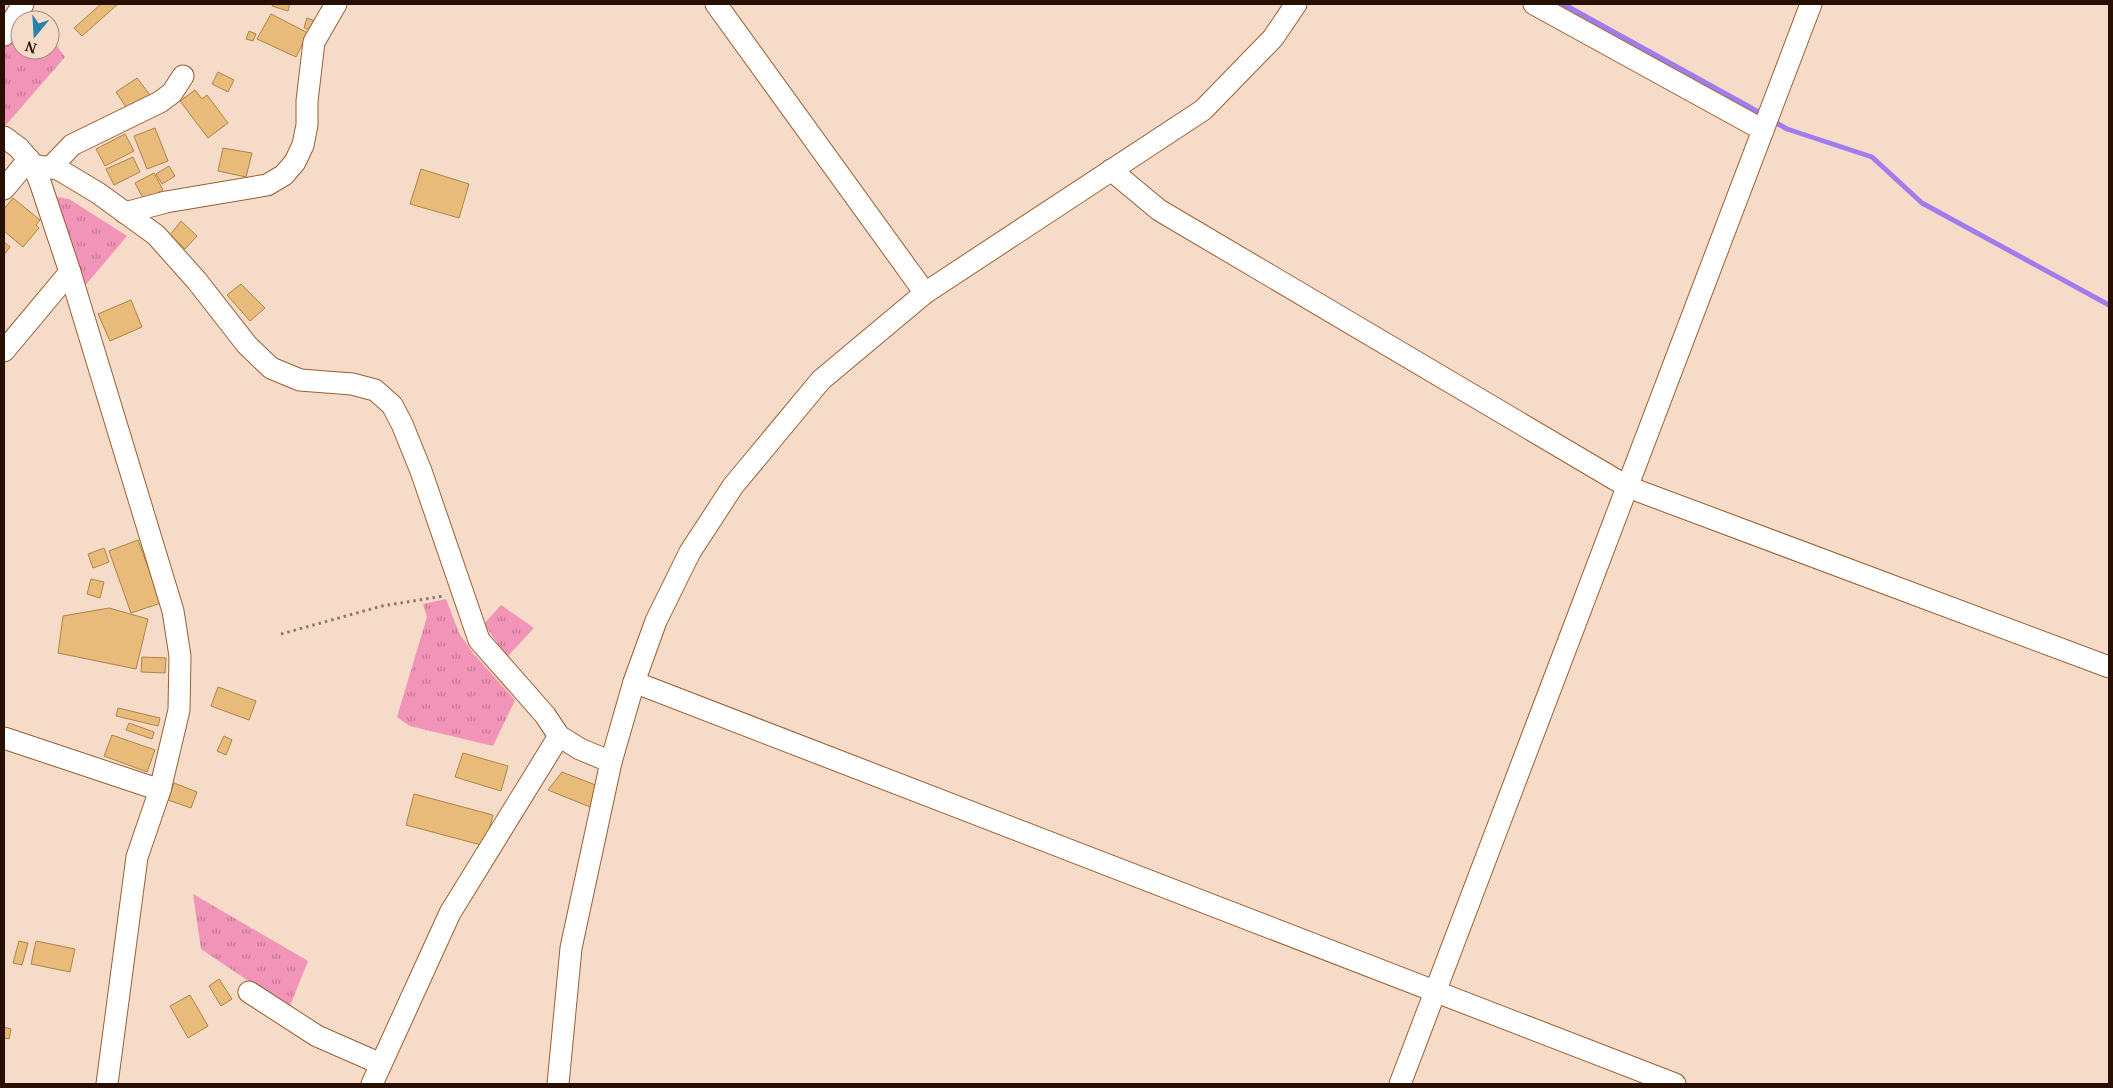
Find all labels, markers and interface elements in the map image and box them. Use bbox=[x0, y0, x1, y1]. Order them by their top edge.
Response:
north arrow bbox=[10, 10, 60, 60]
text: N bbox=[23, 37, 39, 59]

